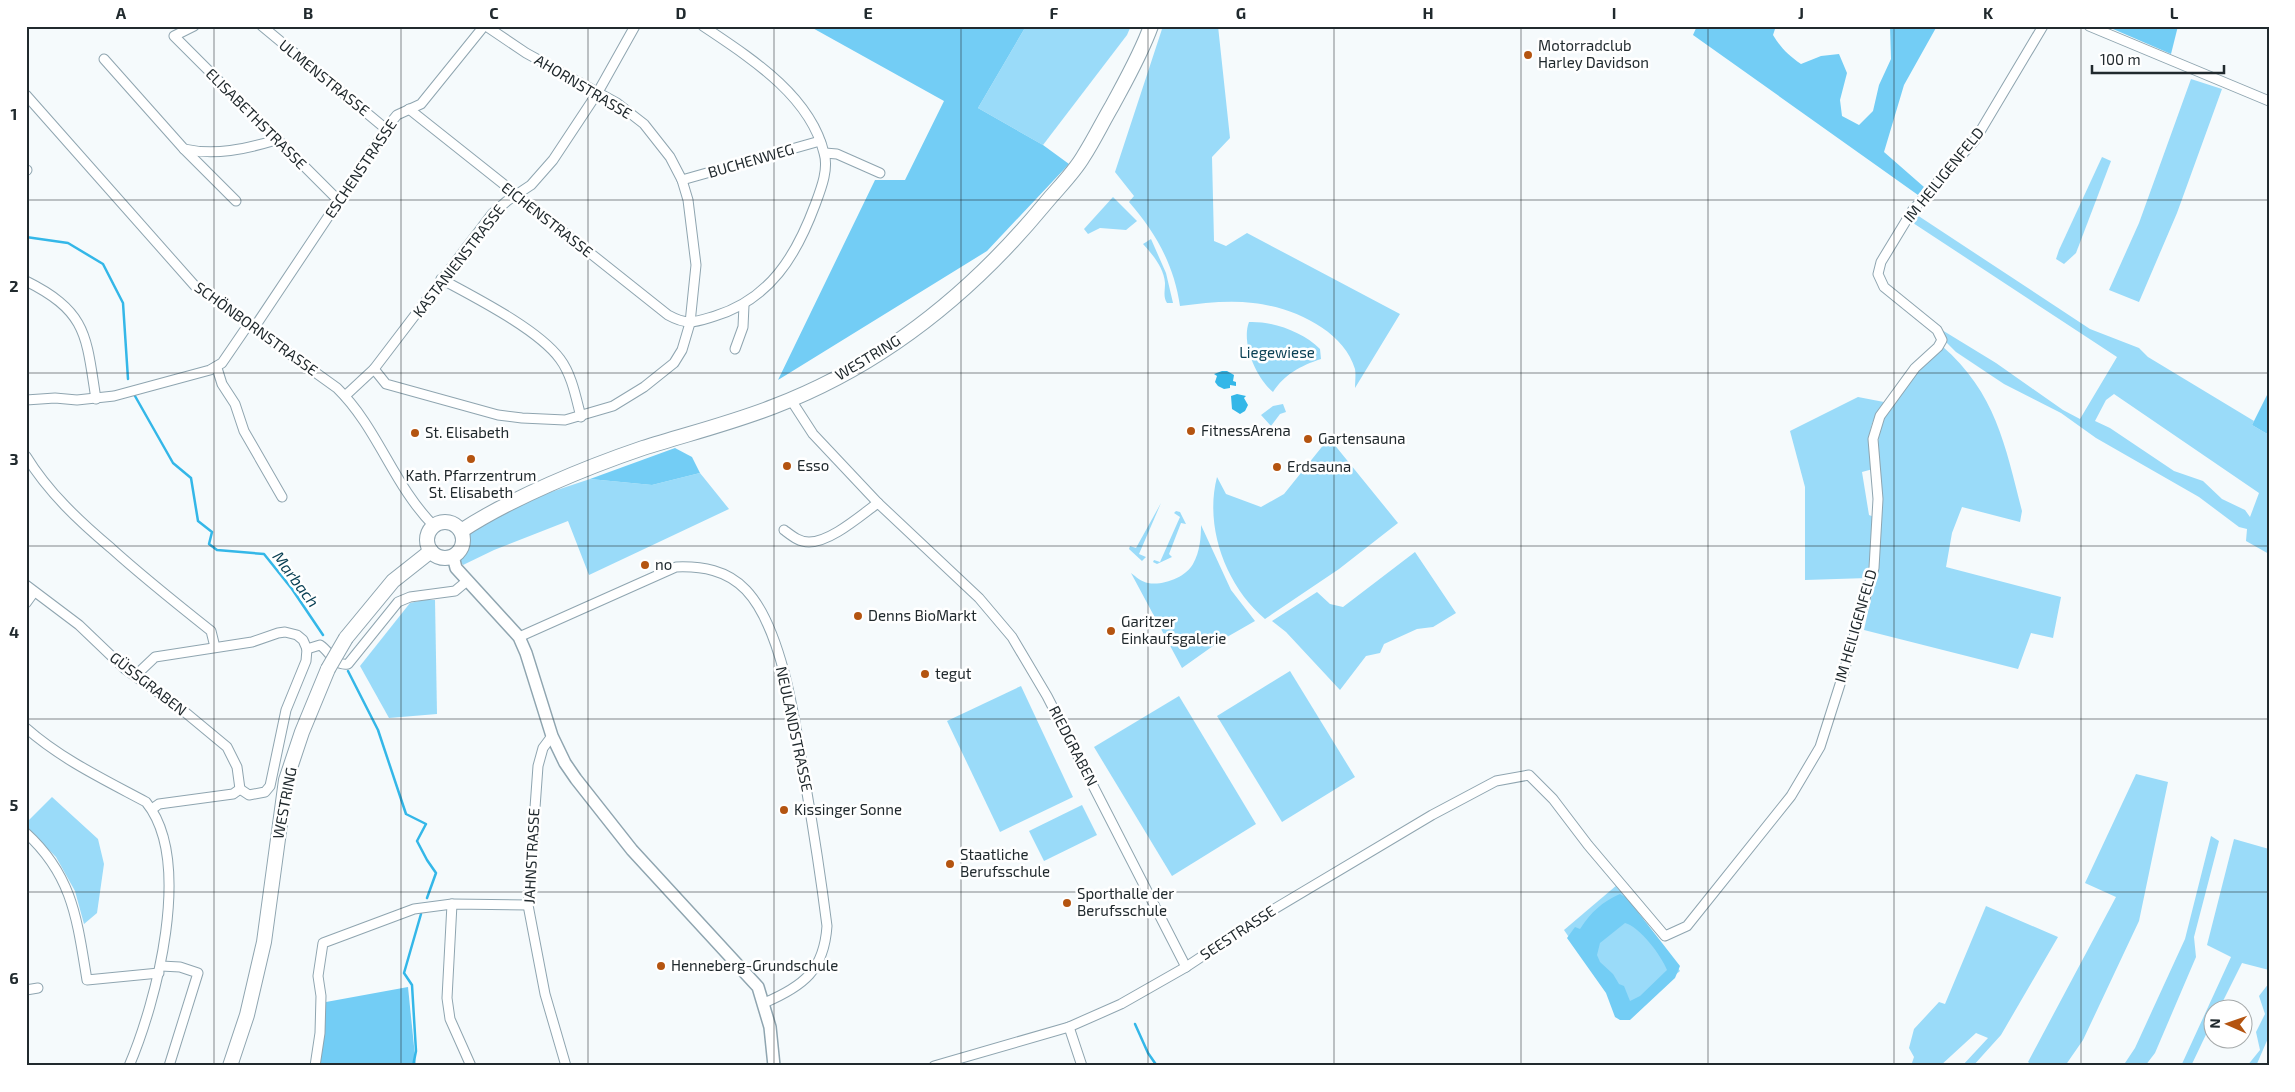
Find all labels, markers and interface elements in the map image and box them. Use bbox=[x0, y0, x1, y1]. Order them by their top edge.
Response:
text: A bbox=[116, 3, 127, 22]
text: B bbox=[303, 3, 313, 22]
text: C bbox=[489, 3, 499, 22]
text: D bbox=[676, 3, 687, 22]
text: E bbox=[863, 3, 873, 22]
text: F bbox=[1050, 3, 1059, 22]
text: G bbox=[1236, 3, 1246, 22]
text: H bbox=[1422, 3, 1434, 22]
text: I bbox=[1612, 3, 1616, 22]
text: J bbox=[1798, 3, 1804, 22]
text: K bbox=[1983, 3, 1994, 22]
text: L bbox=[2170, 3, 2179, 22]
street label: ULMENSTRASSE bbox=[276, 35, 373, 119]
place label: Motorradclub Harley Davidson bbox=[1538, 36, 1649, 71]
scale bar bbox=[2092, 42, 2225, 74]
marker: Motorradclub Harley Davidson bbox=[1522, 49, 1534, 61]
street label: AHORNSTRASSE bbox=[532, 50, 635, 122]
text: 100 m bbox=[2100, 50, 2141, 68]
street label: ELISABETHSTRASSE bbox=[203, 64, 311, 172]
text: 1 bbox=[11, 104, 17, 123]
street label: ESCHENSTRASSE bbox=[320, 116, 400, 221]
street label: IM HEILIGENFELD bbox=[1899, 123, 1987, 225]
street label: BUCHENWEG bbox=[706, 139, 796, 181]
street label: EICHENSTRASSE bbox=[498, 178, 597, 260]
street label: KASTANIENSTRASSE bbox=[409, 200, 508, 320]
text: 2 bbox=[9, 276, 19, 295]
street label: SCHÖNBORNSTRASSE bbox=[192, 277, 322, 379]
street label: WESTRING bbox=[832, 331, 903, 384]
park label: Liegewiese bbox=[1239, 343, 1315, 361]
place label: FitnessArena bbox=[1201, 421, 1291, 439]
place label: St. Elisabeth bbox=[425, 423, 509, 441]
marker: FitnessArena bbox=[1185, 425, 1197, 437]
marker: St. Elisabeth bbox=[409, 427, 421, 439]
place label: Gartensauna bbox=[1318, 429, 1406, 447]
marker: Gartensauna bbox=[1302, 433, 1314, 445]
text: 3 bbox=[9, 449, 19, 468]
marker: Kath. Pfarrzentrum St. Elisabeth bbox=[465, 453, 477, 465]
place label: Esso bbox=[797, 456, 829, 474]
place label: Erdsauna bbox=[1287, 457, 1351, 475]
marker: Esso bbox=[781, 460, 793, 472]
marker: Erdsauna bbox=[1271, 461, 1283, 473]
place label: Kath. Pfarrzentrum St. Elisabeth bbox=[406, 466, 536, 501]
water label: Marbach bbox=[269, 547, 324, 610]
place label: no bbox=[655, 555, 672, 573]
marker: no bbox=[639, 559, 651, 571]
street label: IM HEILIGENFELD bbox=[1830, 567, 1880, 684]
place label: Denns BioMarkt bbox=[868, 606, 977, 624]
marker: Denns BioMarkt bbox=[852, 610, 864, 622]
place label: Garitzer Einkaufsgalerie bbox=[1121, 612, 1226, 647]
text: 4 bbox=[9, 622, 19, 641]
marker: Garitzer Einkaufsgalerie bbox=[1105, 625, 1117, 637]
street label: GÜSSGRABEN bbox=[107, 648, 191, 719]
place label: tegut bbox=[935, 664, 972, 682]
street label: NEULANDSTRASSE bbox=[773, 665, 817, 793]
marker: tegut bbox=[919, 668, 931, 680]
street label: RIEDGRABEN bbox=[1046, 702, 1102, 789]
street label: WESTRING bbox=[268, 765, 300, 840]
text: 5 bbox=[10, 795, 19, 814]
place label: Kissinger Sonne bbox=[794, 800, 902, 818]
marker: Kissinger Sonne bbox=[778, 804, 790, 816]
street label: JAHNSTRASSE bbox=[520, 808, 543, 904]
place label: Staatliche Berufsschule bbox=[960, 845, 1050, 880]
marker: Staatliche Berufsschule bbox=[944, 858, 956, 870]
place label: Sporthalle der Berufsschule bbox=[1077, 884, 1174, 919]
marker: Sporthalle der Berufsschule bbox=[1061, 897, 1073, 909]
street label: SEESTRASSE bbox=[1196, 901, 1278, 963]
place label: Henneberg-Grundschule bbox=[671, 956, 838, 974]
marker: Henneberg-Grundschule bbox=[655, 960, 667, 972]
text: 6 bbox=[9, 968, 19, 987]
north arrow bbox=[2202, 1000, 2252, 1050]
text: N bbox=[2206, 1018, 2223, 1029]

